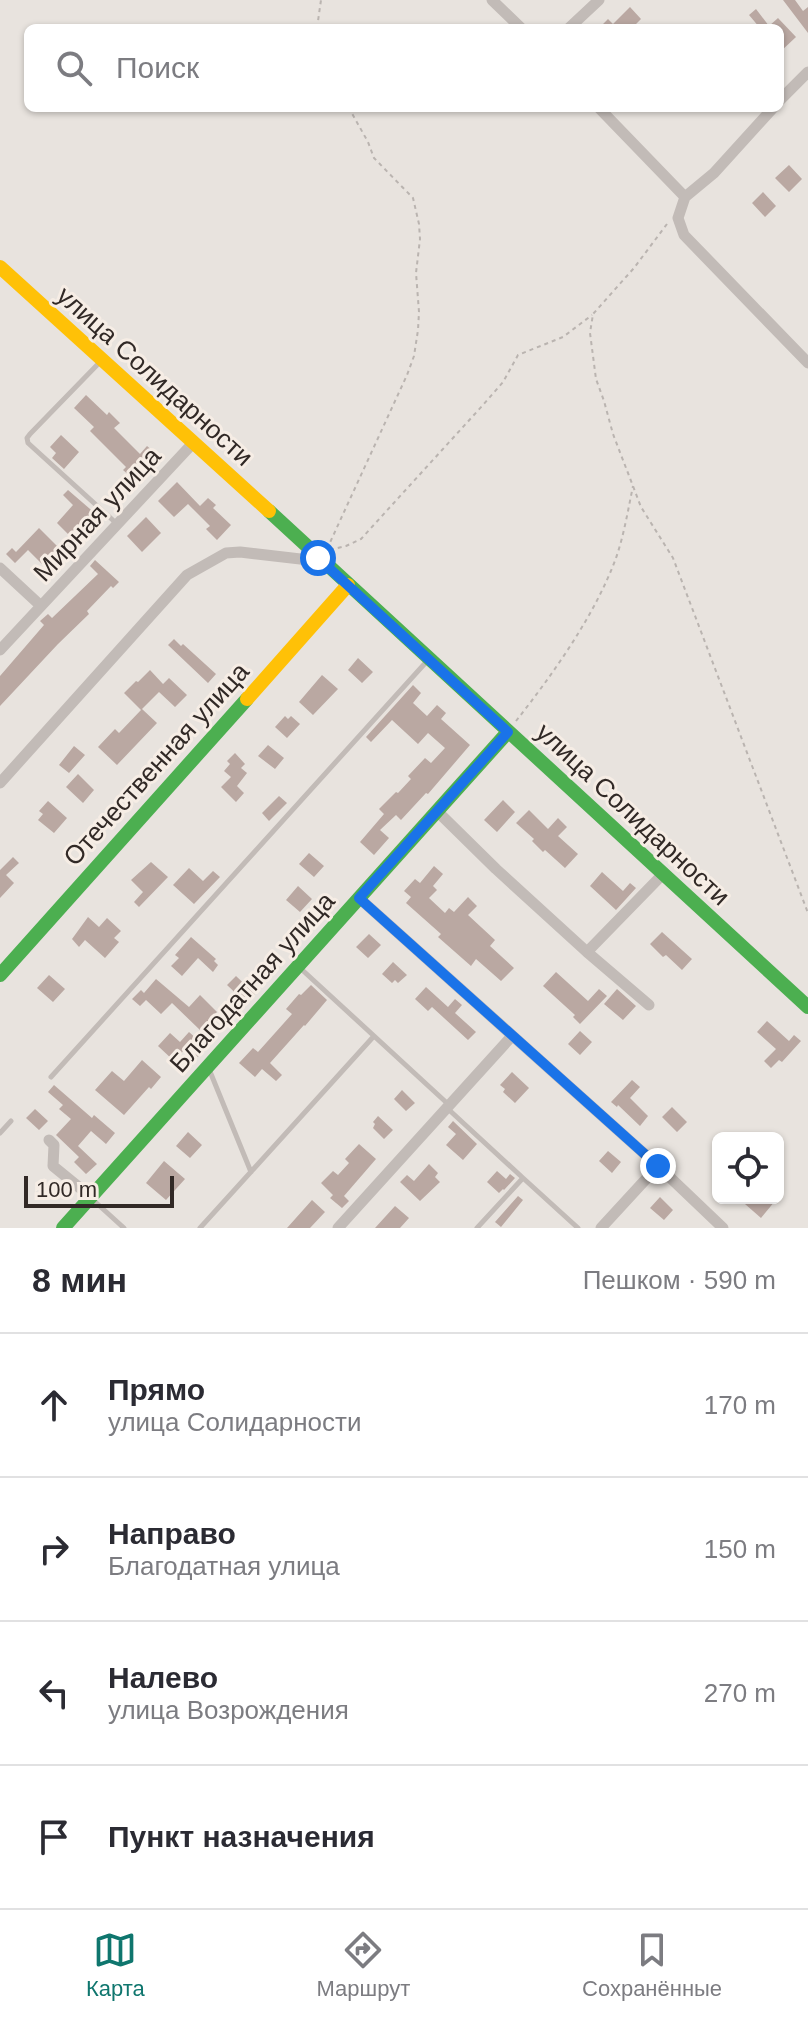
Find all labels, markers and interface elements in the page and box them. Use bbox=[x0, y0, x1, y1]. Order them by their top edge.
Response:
search box bbox=[24, 24, 784, 112]
icon: search bbox=[52, 46, 96, 90]
text: Поиск bbox=[116, 51, 199, 84]
street label: улица Солидарности bbox=[51, 280, 259, 472]
street label: Мирная улица bbox=[27, 440, 167, 587]
route start bbox=[300, 540, 336, 576]
street label: Отечественная улица bbox=[57, 656, 255, 871]
street label: улица Солидарности bbox=[530, 717, 736, 911]
street label: Благодатная улица bbox=[163, 885, 341, 1078]
map controls bbox=[712, 1132, 784, 1204]
button: locate bbox=[712, 1132, 784, 1204]
route end bbox=[640, 1148, 676, 1184]
scale bar bbox=[24, 1172, 174, 1208]
text: 100 m bbox=[36, 1177, 97, 1202]
text: 8 мин bbox=[32, 1261, 127, 1299]
text: Пешком · 590 m bbox=[583, 1265, 776, 1295]
text: Прямо bbox=[108, 1373, 205, 1406]
icon: ahead bbox=[32, 1383, 76, 1427]
text: 170 m bbox=[704, 1390, 776, 1420]
text: улица Солидарности bbox=[108, 1407, 361, 1437]
text: Направо bbox=[108, 1517, 236, 1550]
icon: right bbox=[32, 1527, 76, 1571]
text: 150 m bbox=[704, 1534, 776, 1564]
text: Благодатная улица bbox=[108, 1551, 340, 1581]
text: Налево bbox=[108, 1661, 218, 1694]
icon: left bbox=[32, 1671, 76, 1715]
text: 270 m bbox=[704, 1678, 776, 1708]
text: улица Возрождения bbox=[108, 1695, 349, 1725]
icon: arrive bbox=[32, 1815, 76, 1859]
text: Пункт назначения bbox=[108, 1820, 375, 1853]
tab: Карта bbox=[86, 1928, 145, 2002]
tab: Маршрут bbox=[317, 1928, 410, 2002]
tab: Сохранённые bbox=[582, 1928, 722, 2002]

